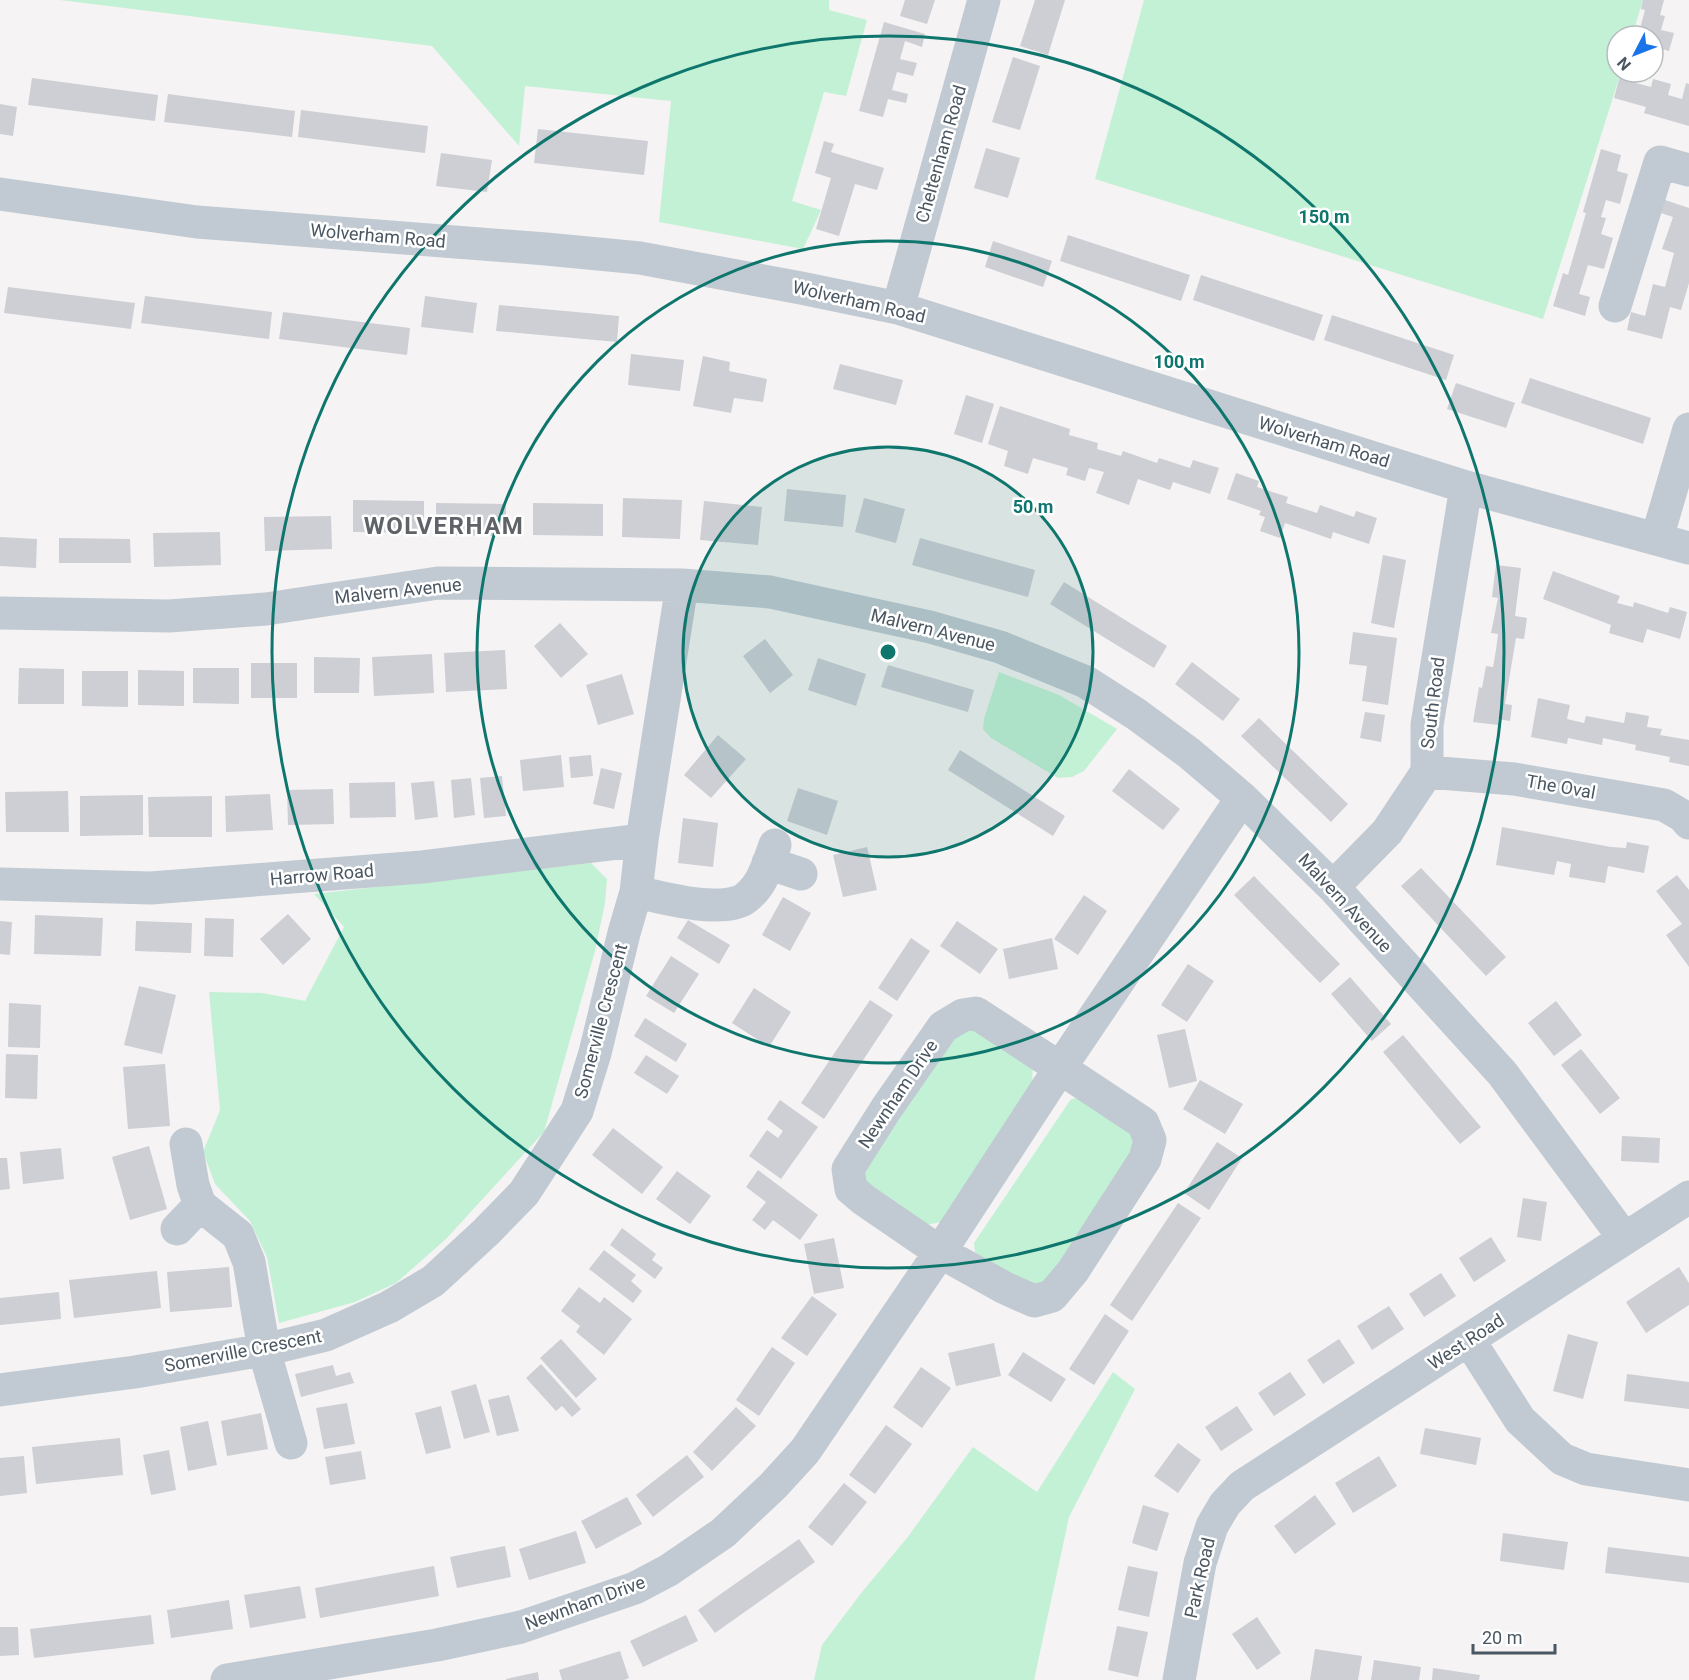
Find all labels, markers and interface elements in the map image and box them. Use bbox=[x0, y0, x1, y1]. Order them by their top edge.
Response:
north arrow bbox=[1605, 24, 1665, 84]
text: N bbox=[1613, 53, 1635, 74]
street label: Cheltenham Road bbox=[911, 83, 970, 225]
text: 150 m bbox=[1298, 206, 1350, 227]
street label: Wolverham Road bbox=[309, 219, 447, 252]
street label: Wolverham Road bbox=[791, 276, 928, 327]
text: 100 m bbox=[1153, 351, 1205, 372]
street label: Wolverham Road bbox=[1256, 412, 1392, 471]
text: 50 m bbox=[1013, 496, 1053, 517]
district label: WOLVERHAM bbox=[364, 512, 524, 540]
street label: Malvern Avenue bbox=[333, 573, 462, 608]
street label: Malvern Avenue bbox=[869, 604, 997, 655]
centre of rings bbox=[878, 642, 898, 662]
street label: South Road bbox=[1416, 656, 1449, 750]
street label: The Oval bbox=[1525, 770, 1597, 803]
street label: Malvern Avenue bbox=[1294, 849, 1396, 956]
street label: Harrow Road bbox=[269, 860, 375, 890]
street label: Somerville Crescent bbox=[570, 941, 631, 1101]
street label: Newnham Drive bbox=[854, 1036, 942, 1152]
street label: West Road bbox=[1424, 1309, 1508, 1374]
street label: Somerville Crescent bbox=[163, 1325, 323, 1376]
street label: Park Road bbox=[1180, 1536, 1219, 1620]
street label: Newnham Drive bbox=[522, 1571, 648, 1634]
scale bar bbox=[1473, 1617, 1556, 1655]
text: 20 m bbox=[1482, 1627, 1522, 1648]

